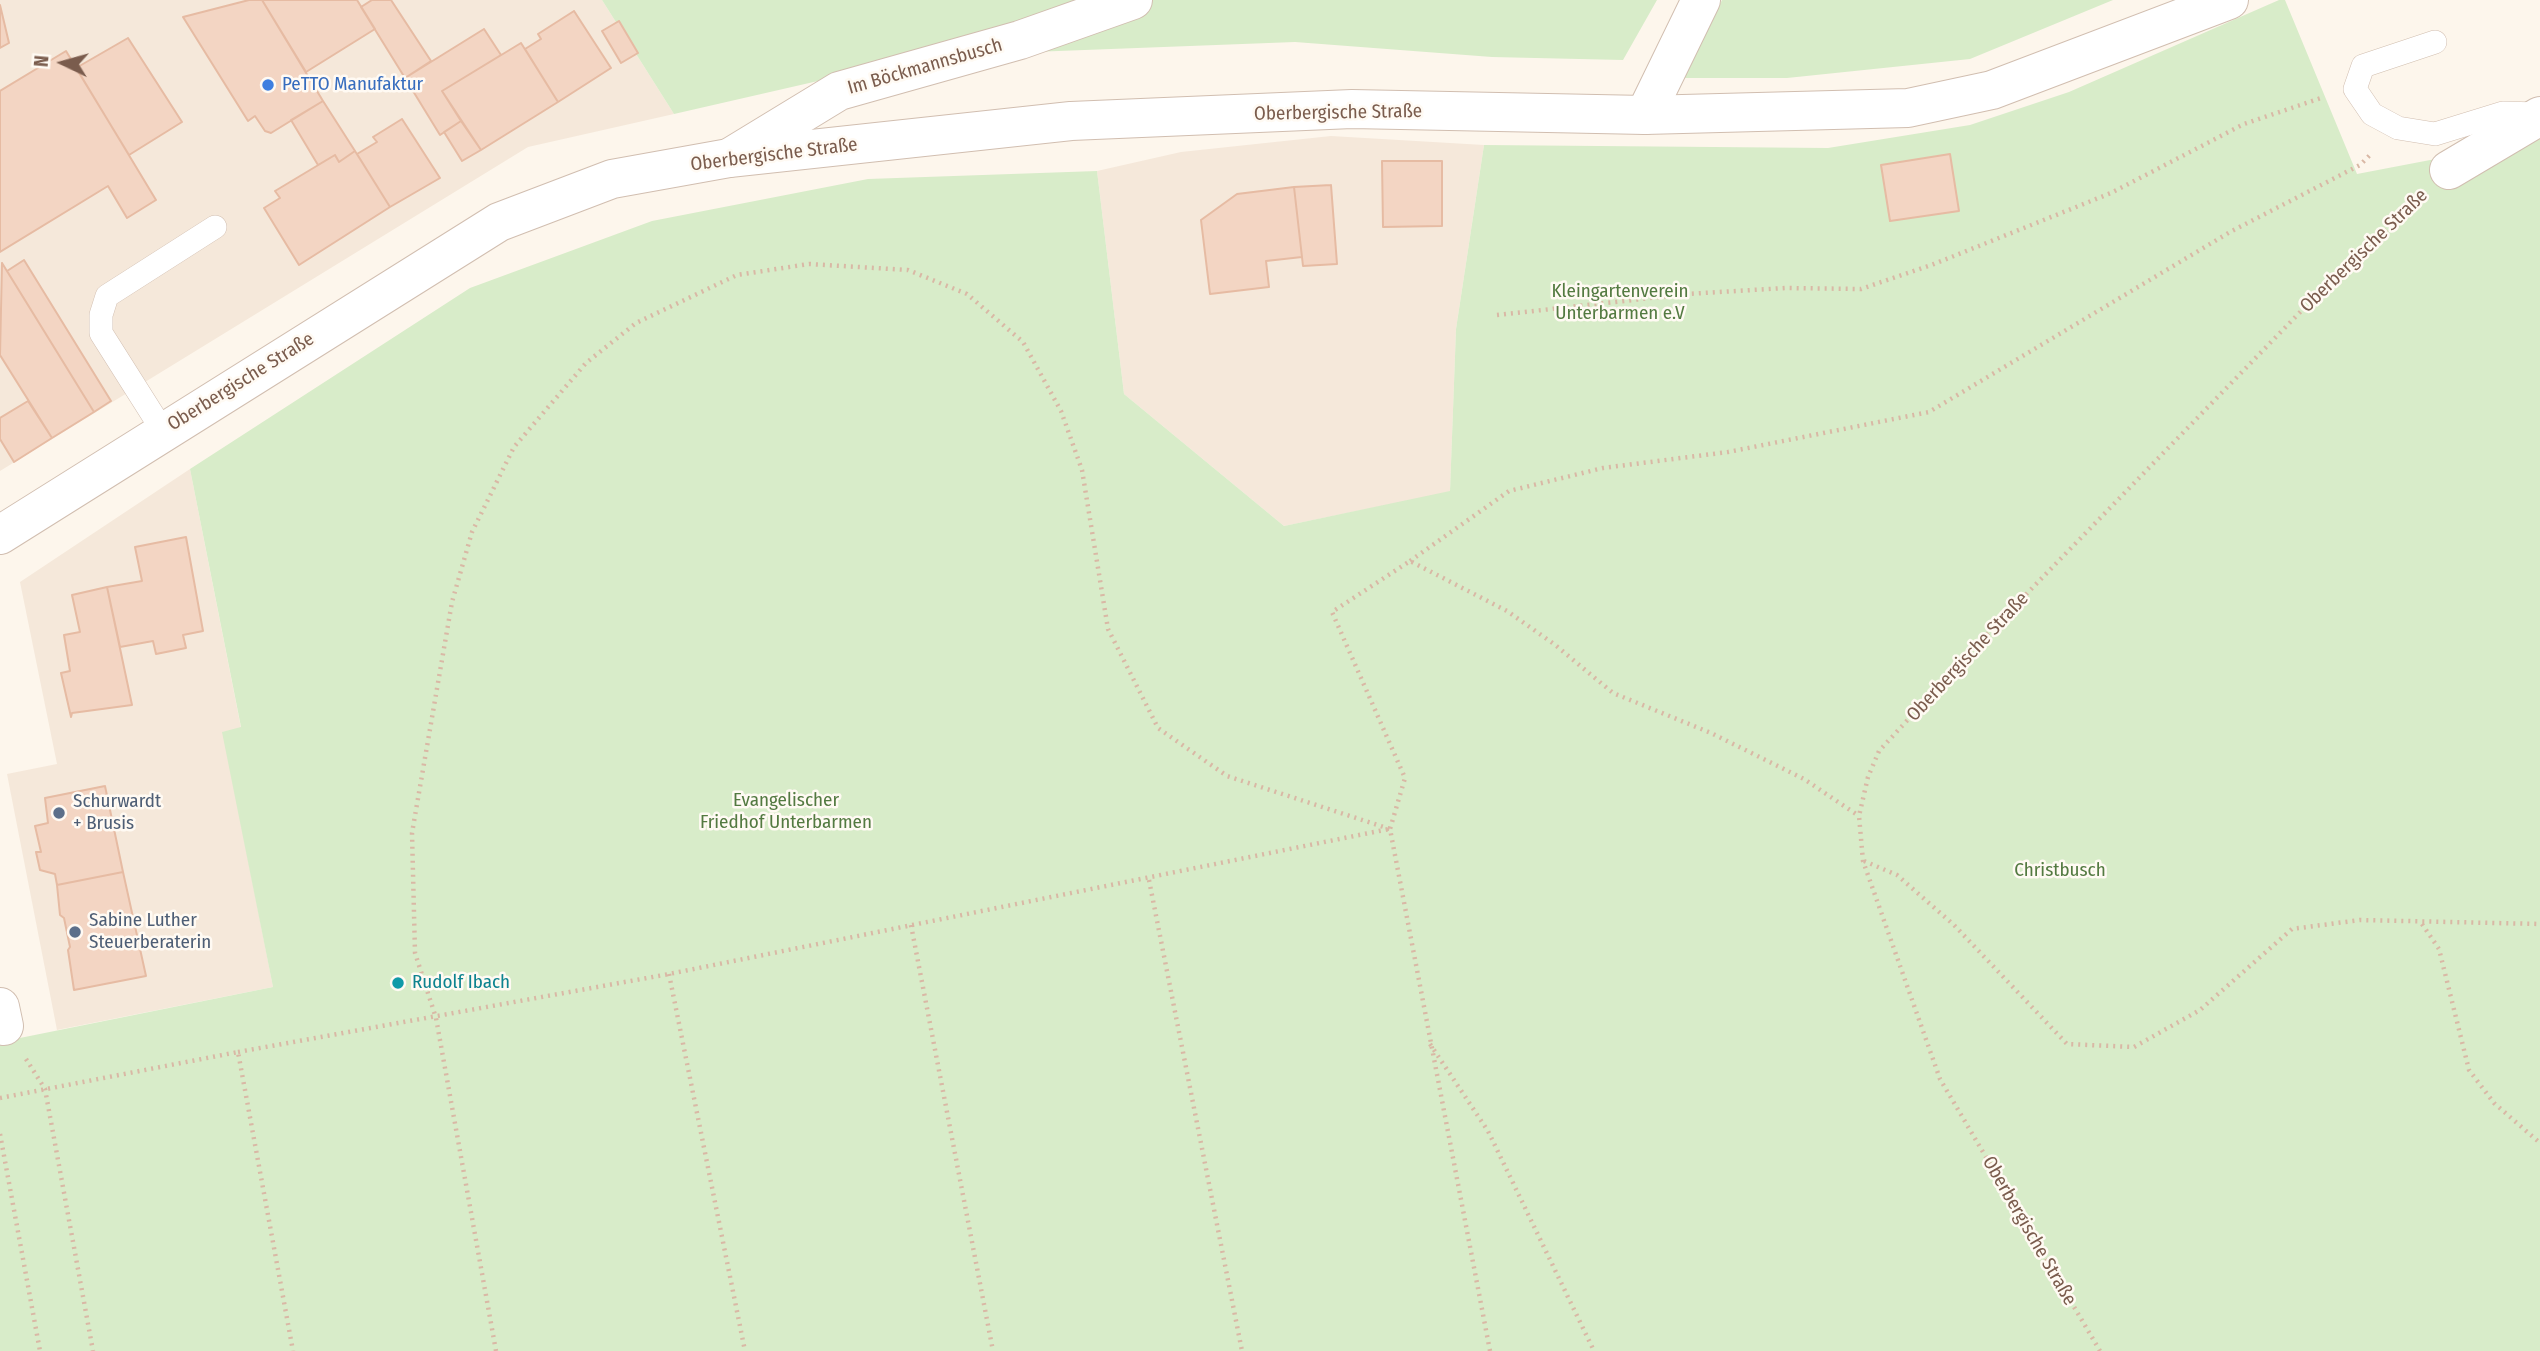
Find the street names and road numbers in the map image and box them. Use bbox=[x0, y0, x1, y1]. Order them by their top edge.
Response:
street label: Im Böckmannsbusch bbox=[845, 34, 1005, 100]
street label: Oberbergische Straße bbox=[1254, 100, 1422, 126]
street label: Oberbergische Straße bbox=[689, 133, 859, 177]
street label: Oberbergische Straße bbox=[2296, 184, 2432, 318]
street label: Oberbergische Straße bbox=[164, 328, 318, 436]
street label: Oberbergische Straße bbox=[1902, 588, 2034, 726]
street label: Oberbergische Straße bbox=[1977, 1152, 2081, 1310]

